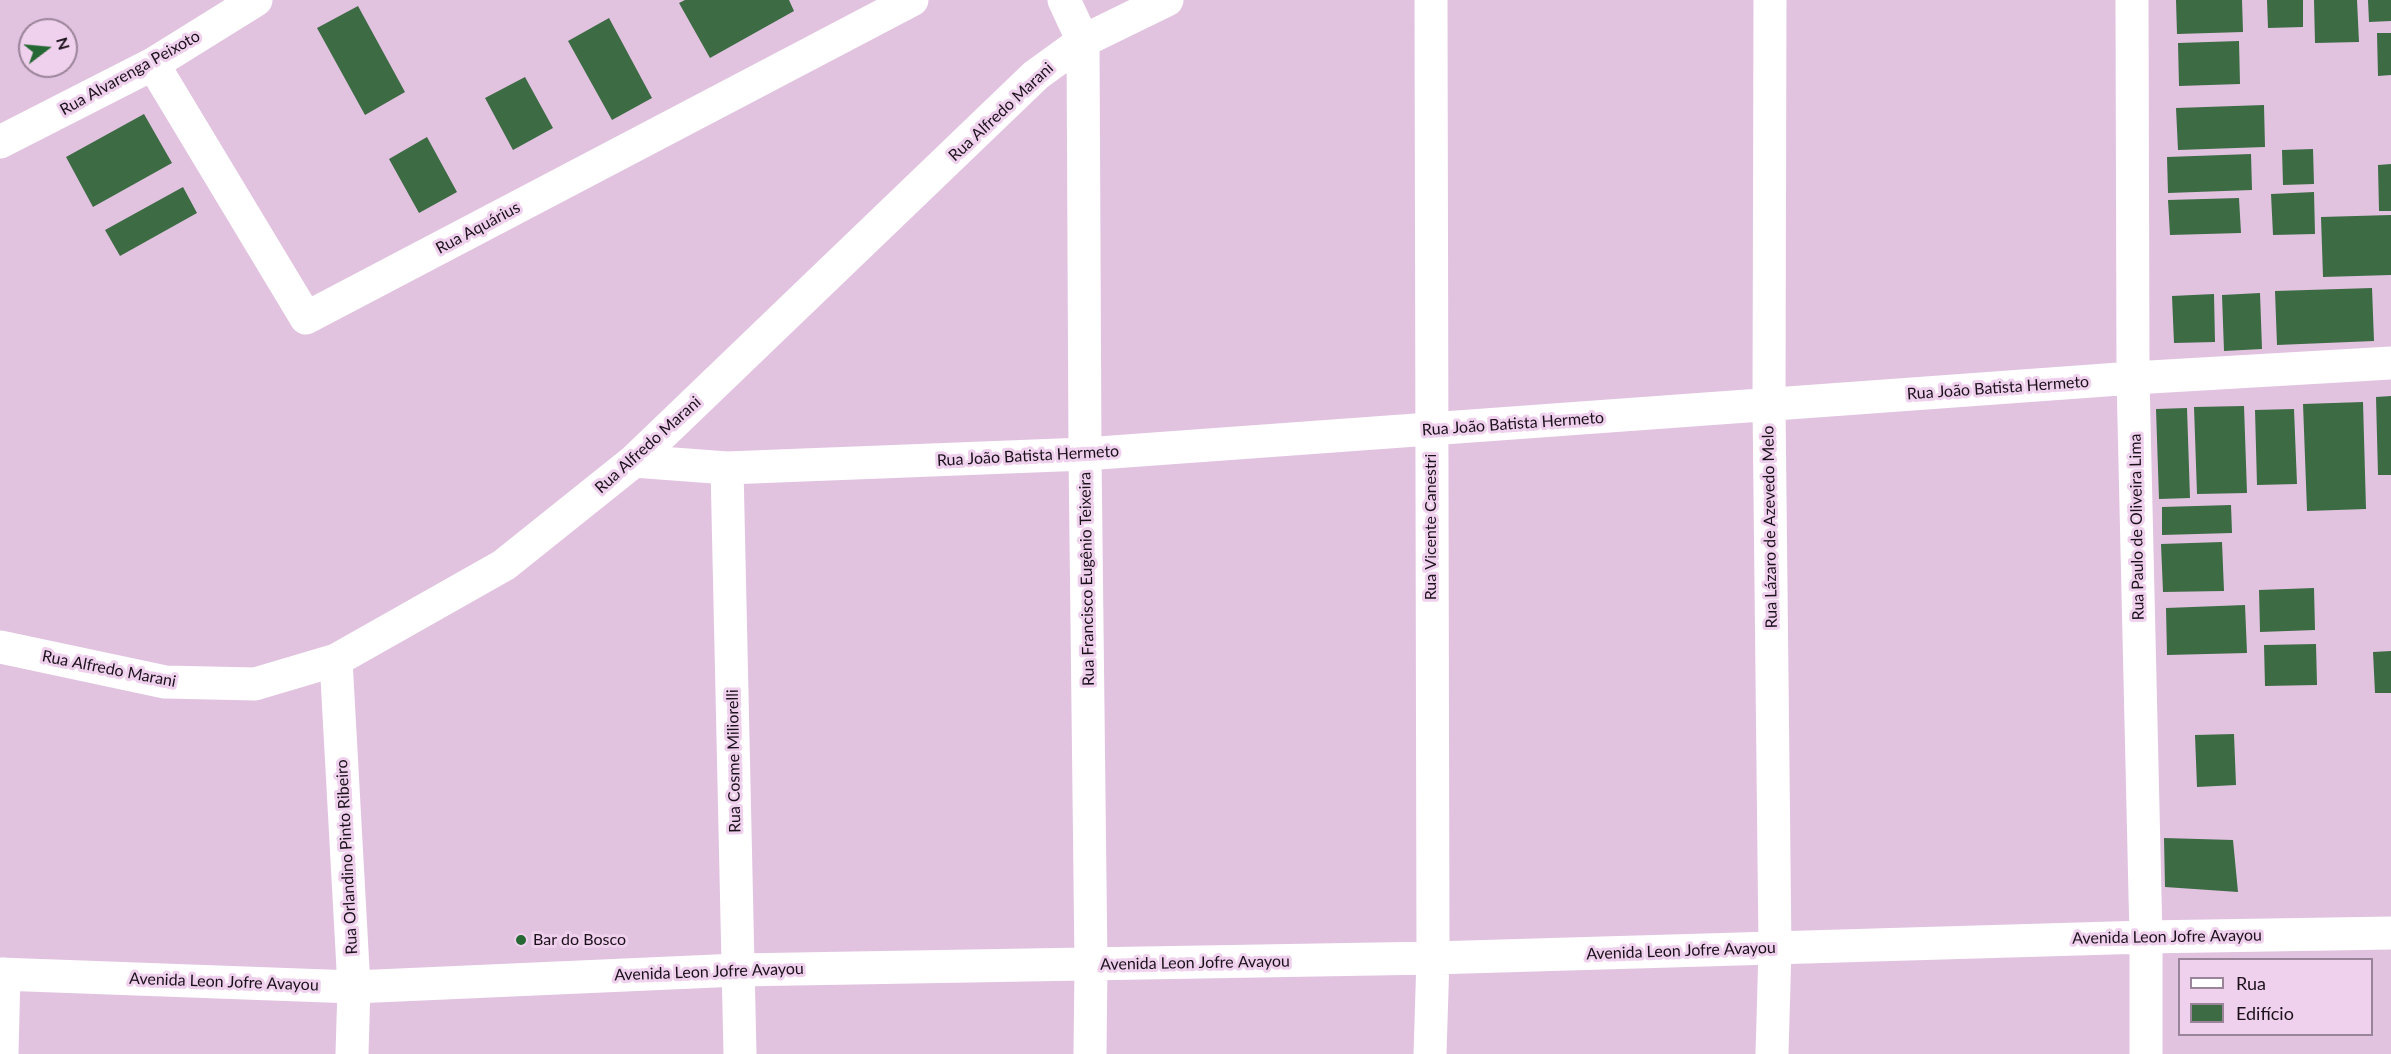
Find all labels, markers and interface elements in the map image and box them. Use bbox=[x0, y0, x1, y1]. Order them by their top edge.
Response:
north arrow bbox=[18, 18, 78, 78]
street label: Rua Alvarenga Peixoto bbox=[57, 26, 203, 120]
text: N bbox=[53, 35, 75, 52]
street label: Rua Alfredo Marani bbox=[945, 59, 1057, 165]
street label: Rua Aquárius bbox=[433, 198, 523, 258]
street label: Rua João Batista Hermeto bbox=[1906, 372, 2090, 404]
street label: Rua Alfredo Marani bbox=[591, 392, 705, 498]
street label: Rua João Batista Hermeto bbox=[1421, 408, 1605, 440]
street label: Rua Lázaro de Azevedo Melo bbox=[1759, 425, 1781, 629]
street label: Rua Paulo de Oliveira Lima bbox=[2126, 433, 2148, 621]
street label: Rua João Batista Hermeto bbox=[936, 442, 1120, 470]
street label: Rua Vicente Canestri bbox=[1421, 454, 1441, 600]
street label: Rua Francisco Eugênio Teixeira bbox=[1076, 472, 1098, 686]
street label: Rua Alfredo Marani bbox=[40, 647, 178, 691]
street label: Rua Cosme Miliorelli bbox=[723, 689, 745, 833]
street label: Rua Orlandino Pinto Ribeiro bbox=[332, 759, 362, 955]
street label: Avenida Leon Jofre Avayou bbox=[2072, 926, 2262, 948]
place label: Bar do Bosco bbox=[533, 930, 626, 950]
marker: Bar do Bosco bbox=[514, 933, 528, 947]
street label: Avenida Leon Jofre Avayou bbox=[1586, 938, 1776, 964]
street label: Avenida Leon Jofre Avayou bbox=[1100, 952, 1290, 974]
legend bbox=[2178, 958, 2373, 1036]
street label: Avenida Leon Jofre Avayou bbox=[614, 959, 804, 985]
street label: Avenida Leon Jofre Avayou bbox=[129, 969, 319, 995]
text: Rua bbox=[2236, 972, 2266, 994]
text: Edifício bbox=[2236, 1002, 2294, 1024]

